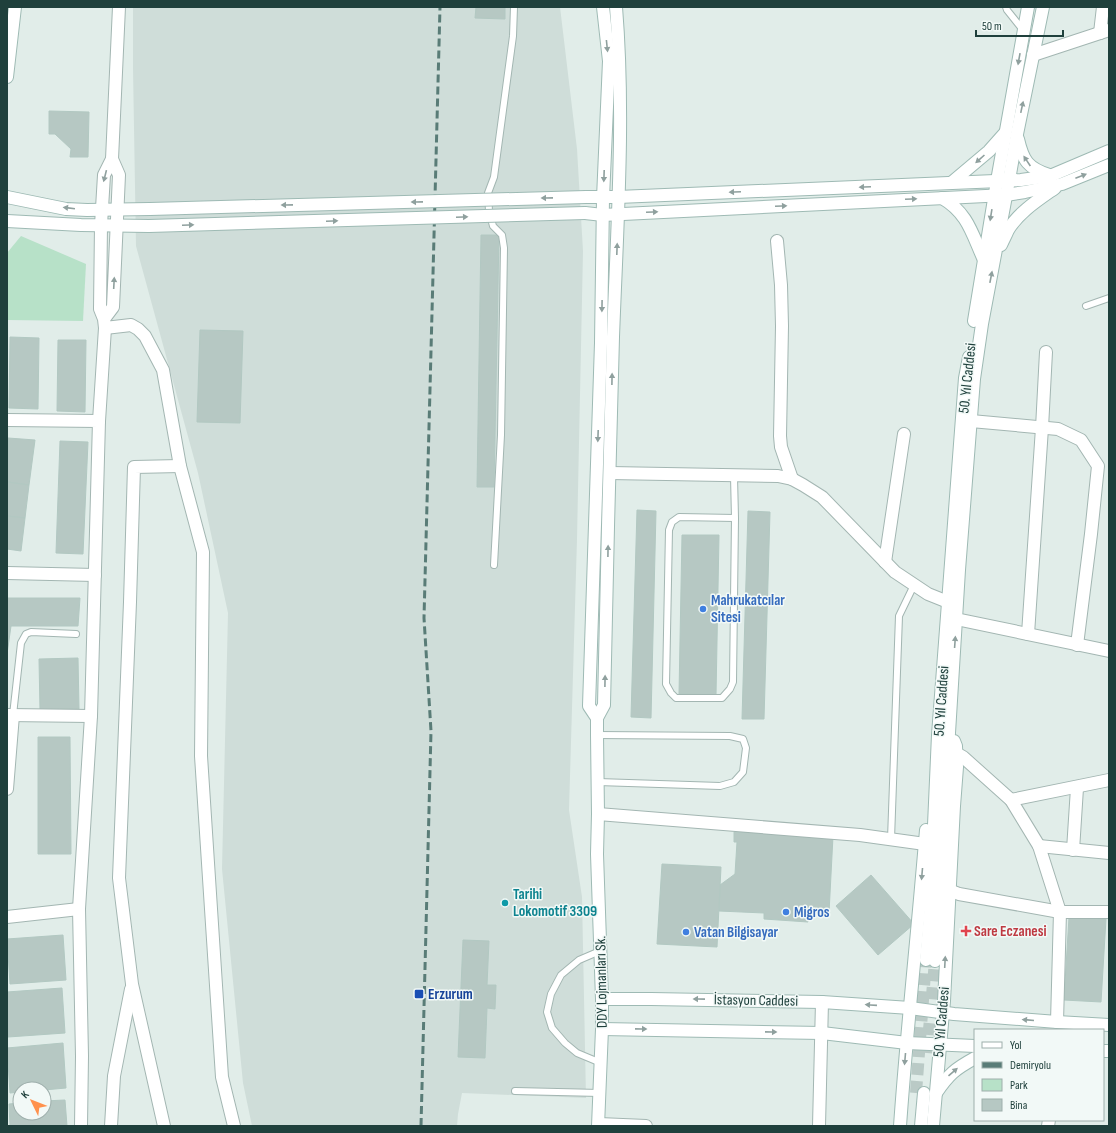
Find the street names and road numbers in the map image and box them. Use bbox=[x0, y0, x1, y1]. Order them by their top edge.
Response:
street label: 50. Yıl Caddesi bbox=[954, 342, 981, 414]
street label: 50. Yıl Caddesi bbox=[930, 665, 953, 737]
street label: DDY Lojmanları Sk. bbox=[591, 936, 612, 1028]
street label: 50. Yıl Caddesi bbox=[929, 986, 954, 1058]
street label: İstasyon Caddesi bbox=[714, 990, 798, 1011]

